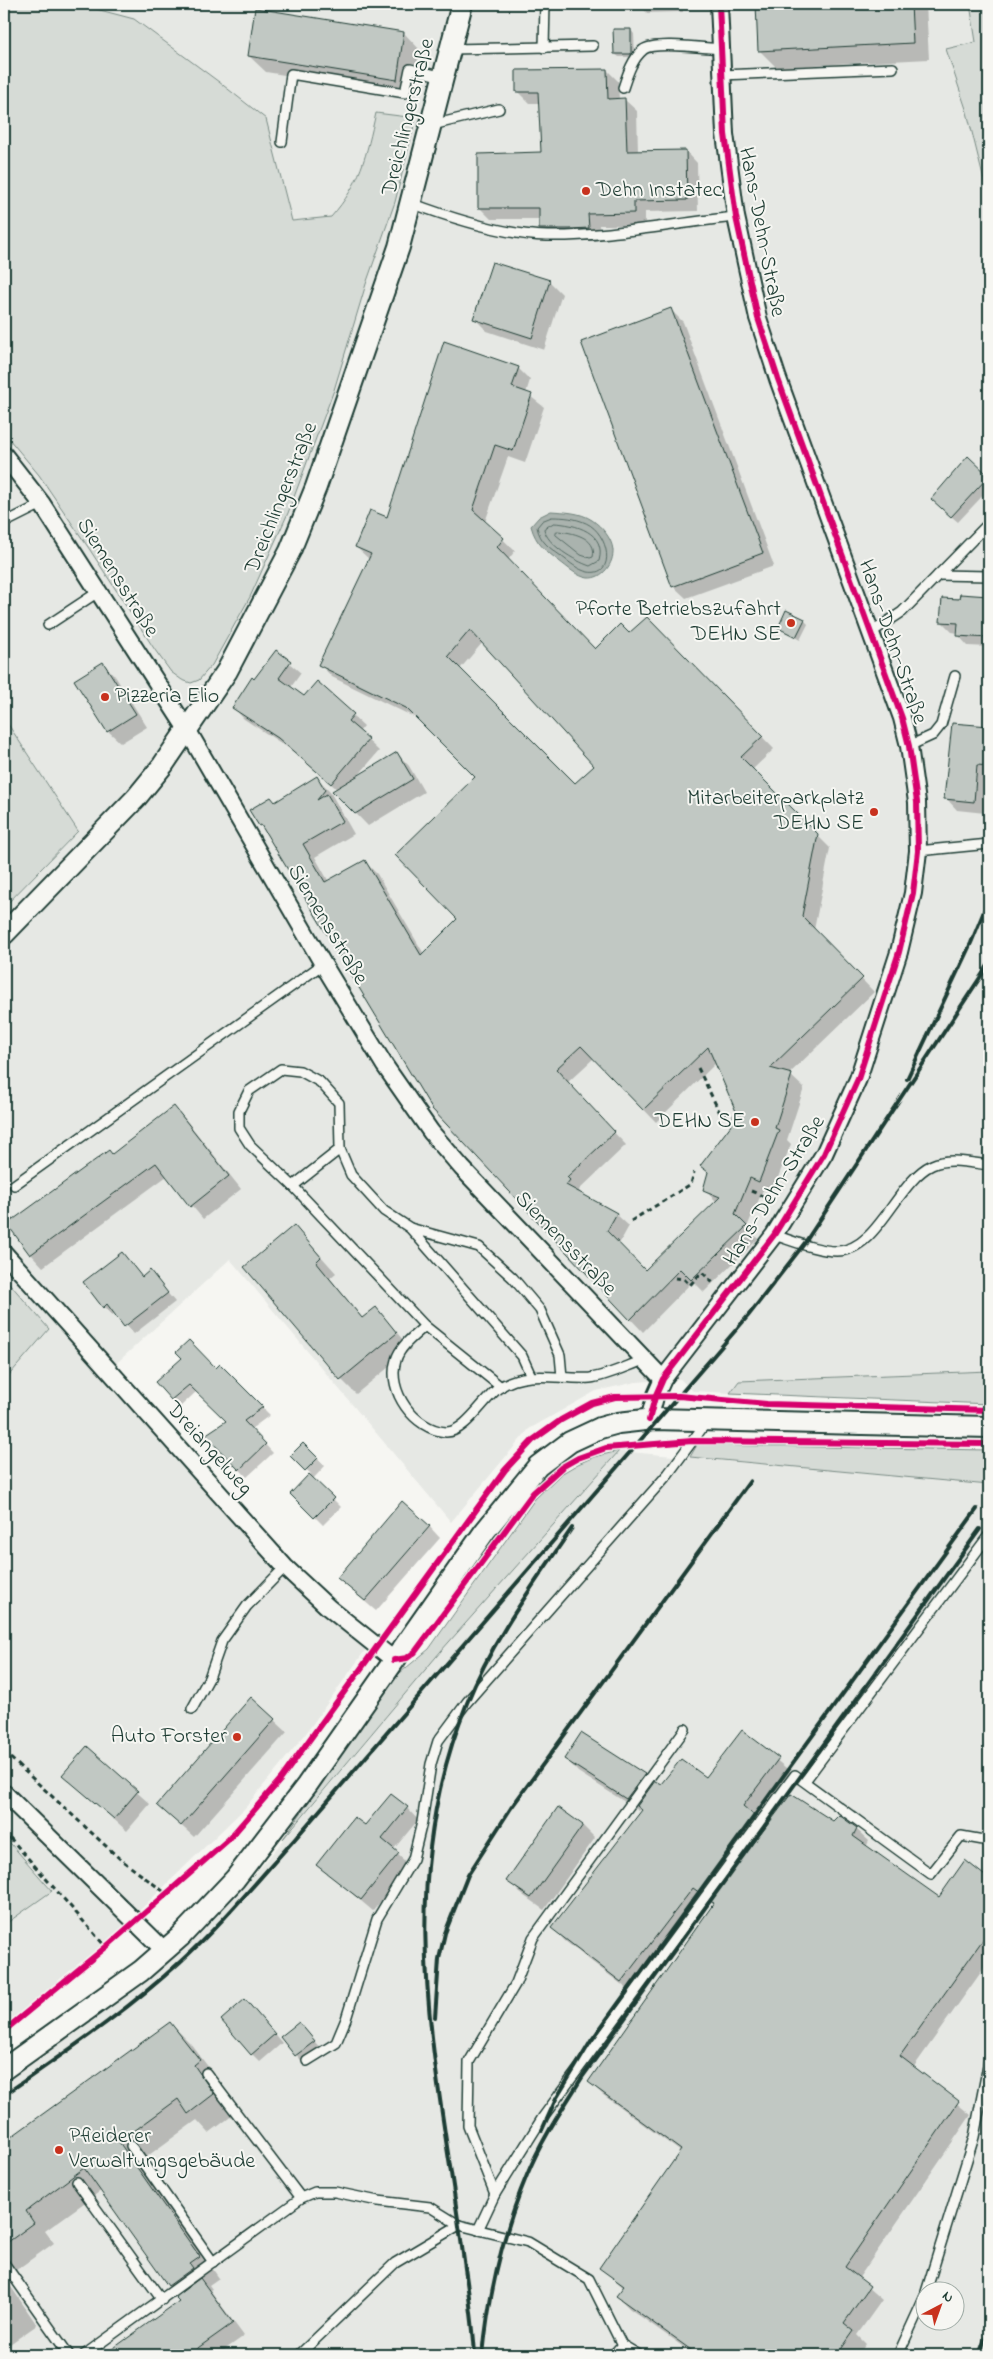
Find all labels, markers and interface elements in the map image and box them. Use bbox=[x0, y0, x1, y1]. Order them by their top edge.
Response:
street label: Dreichlingerstraße bbox=[374, 35, 445, 200]
street label: Hans-Dehn-Straße bbox=[729, 144, 793, 320]
place label: Dehn Instatec bbox=[595, 175, 723, 207]
marker: Dehn Instatec bbox=[580, 185, 592, 197]
street label: Dreichlingerstraße bbox=[237, 417, 328, 580]
street label: Siemensstraße bbox=[68, 512, 167, 644]
street label: Hans-Dehn-Straße bbox=[849, 555, 935, 729]
place label: Pforte Betriebszufahrt DEHN SE bbox=[576, 594, 782, 651]
marker: Pforte Betriebszufahrt DEHN SE bbox=[785, 617, 797, 629]
place label: Pizzeria Elio bbox=[115, 681, 219, 713]
marker: Pizzeria Elio bbox=[99, 691, 111, 703]
place label: Mitarbeiterparkplatz DEHN SE bbox=[687, 783, 865, 840]
marker: Mitarbeiterparkplatz DEHN SE bbox=[868, 806, 880, 818]
street label: Siemensstraße bbox=[278, 859, 376, 991]
place label: DEHN SE bbox=[654, 1106, 745, 1138]
street label: Hans-Dehn-Straße bbox=[716, 1109, 834, 1272]
marker: DEHN SE bbox=[749, 1116, 761, 1128]
street label: Siemensstraße bbox=[506, 1184, 624, 1304]
street label: Dreiangelweg bbox=[157, 1394, 260, 1504]
place label: Auto Forster bbox=[111, 1721, 227, 1753]
marker: Auto Forster bbox=[231, 1731, 243, 1743]
place label: Pfleiderer Verwaltungsgebäude bbox=[68, 2121, 255, 2179]
marker: Pfleiderer Verwaltungsgebäude bbox=[53, 2144, 65, 2156]
north arrow bbox=[916, 2282, 966, 2332]
text: N bbox=[937, 2286, 958, 2308]

